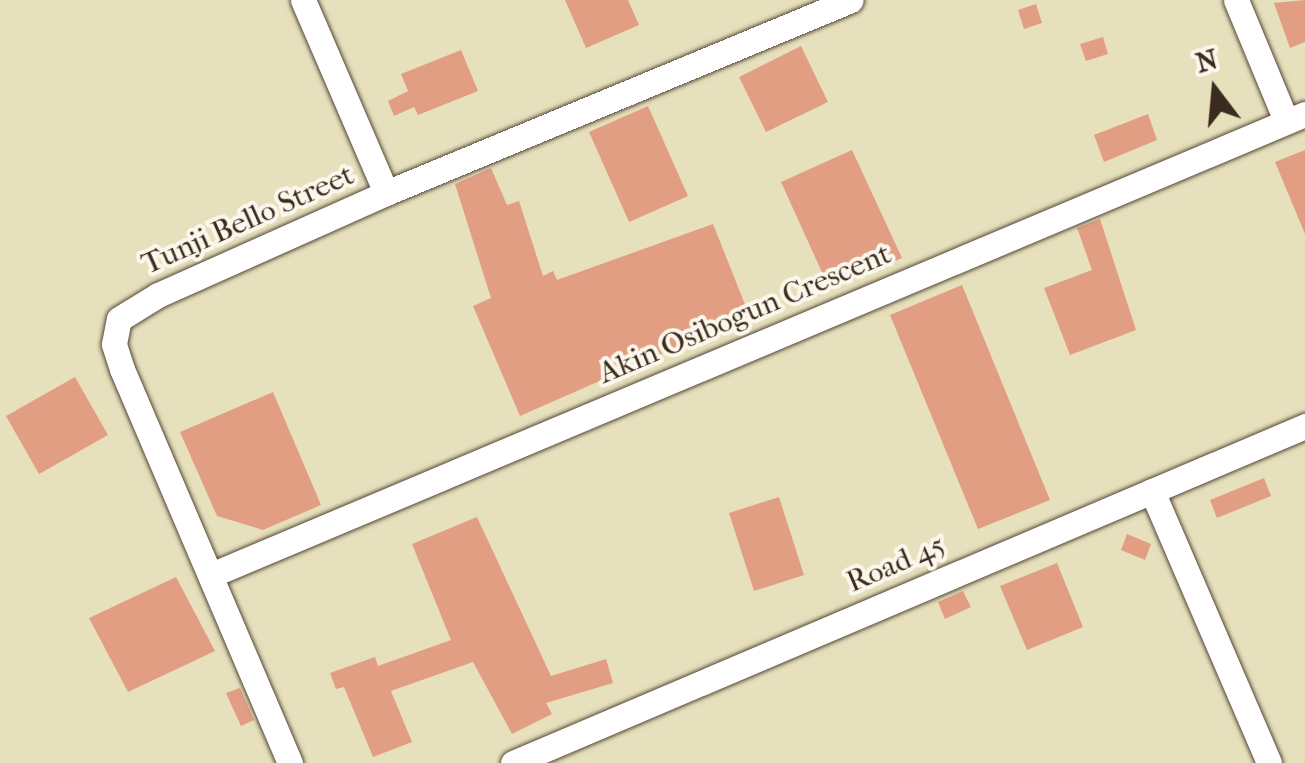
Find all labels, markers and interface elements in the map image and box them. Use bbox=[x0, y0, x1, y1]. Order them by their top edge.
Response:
north arrow bbox=[1165, 40, 1265, 140]
text: N bbox=[1192, 42, 1221, 79]
street label: Tunji Bello Street bbox=[136, 157, 360, 283]
street label: Akin Osibogun Crescent bbox=[593, 236, 897, 392]
street label: Road 45 bbox=[842, 527, 950, 601]

